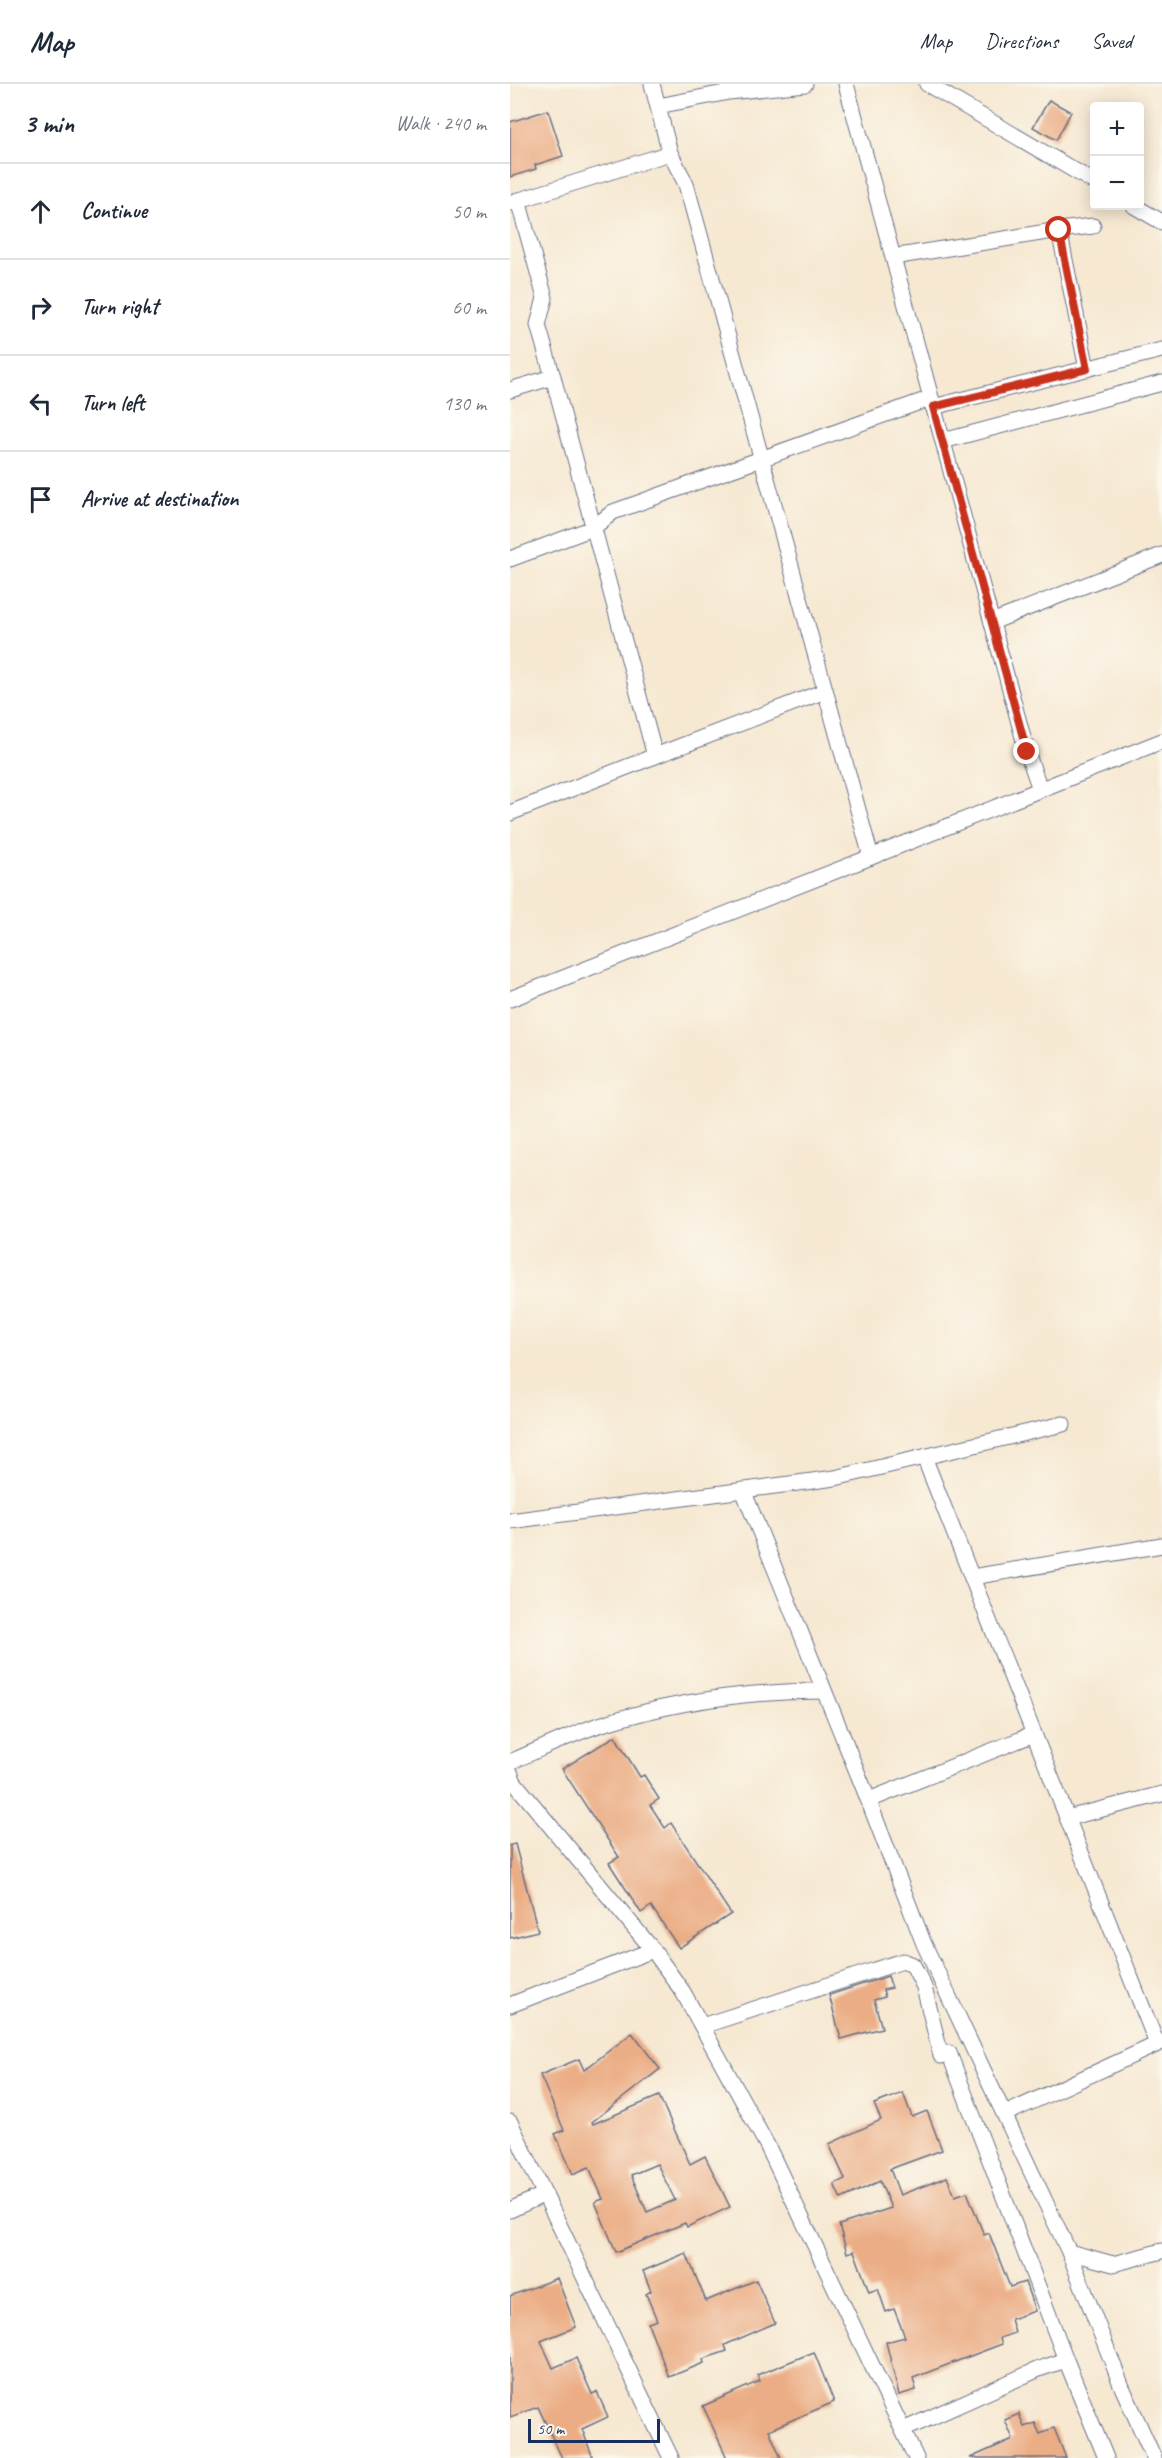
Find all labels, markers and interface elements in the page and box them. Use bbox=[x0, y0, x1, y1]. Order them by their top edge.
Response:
text: Map bbox=[30, 24, 73, 59]
text: Map bbox=[920, 28, 952, 54]
text: Directions bbox=[985, 28, 1058, 54]
text: Saved bbox=[1091, 28, 1132, 54]
map controls bbox=[1090, 102, 1144, 210]
button: + bbox=[1090, 102, 1144, 156]
text: 3 min bbox=[24, 107, 74, 140]
text: Walk · 240 m bbox=[396, 111, 486, 136]
button: − bbox=[1090, 156, 1144, 210]
icon: ahead bbox=[24, 195, 57, 228]
text: Continue bbox=[81, 197, 147, 225]
text: 50 m bbox=[452, 199, 486, 224]
route start bbox=[1045, 216, 1071, 242]
icon: right bbox=[24, 291, 57, 324]
text: Turn right bbox=[81, 293, 158, 321]
text: 60 m bbox=[452, 295, 486, 320]
icon: left bbox=[24, 387, 57, 420]
text: Turn left bbox=[81, 389, 145, 417]
text: 130 m bbox=[443, 391, 486, 416]
icon: arrive bbox=[24, 483, 57, 516]
text: Arrive at destination bbox=[81, 485, 238, 513]
route end bbox=[1013, 738, 1039, 764]
scale bar bbox=[528, 2416, 660, 2444]
text: 50 m bbox=[537, 2419, 564, 2439]

